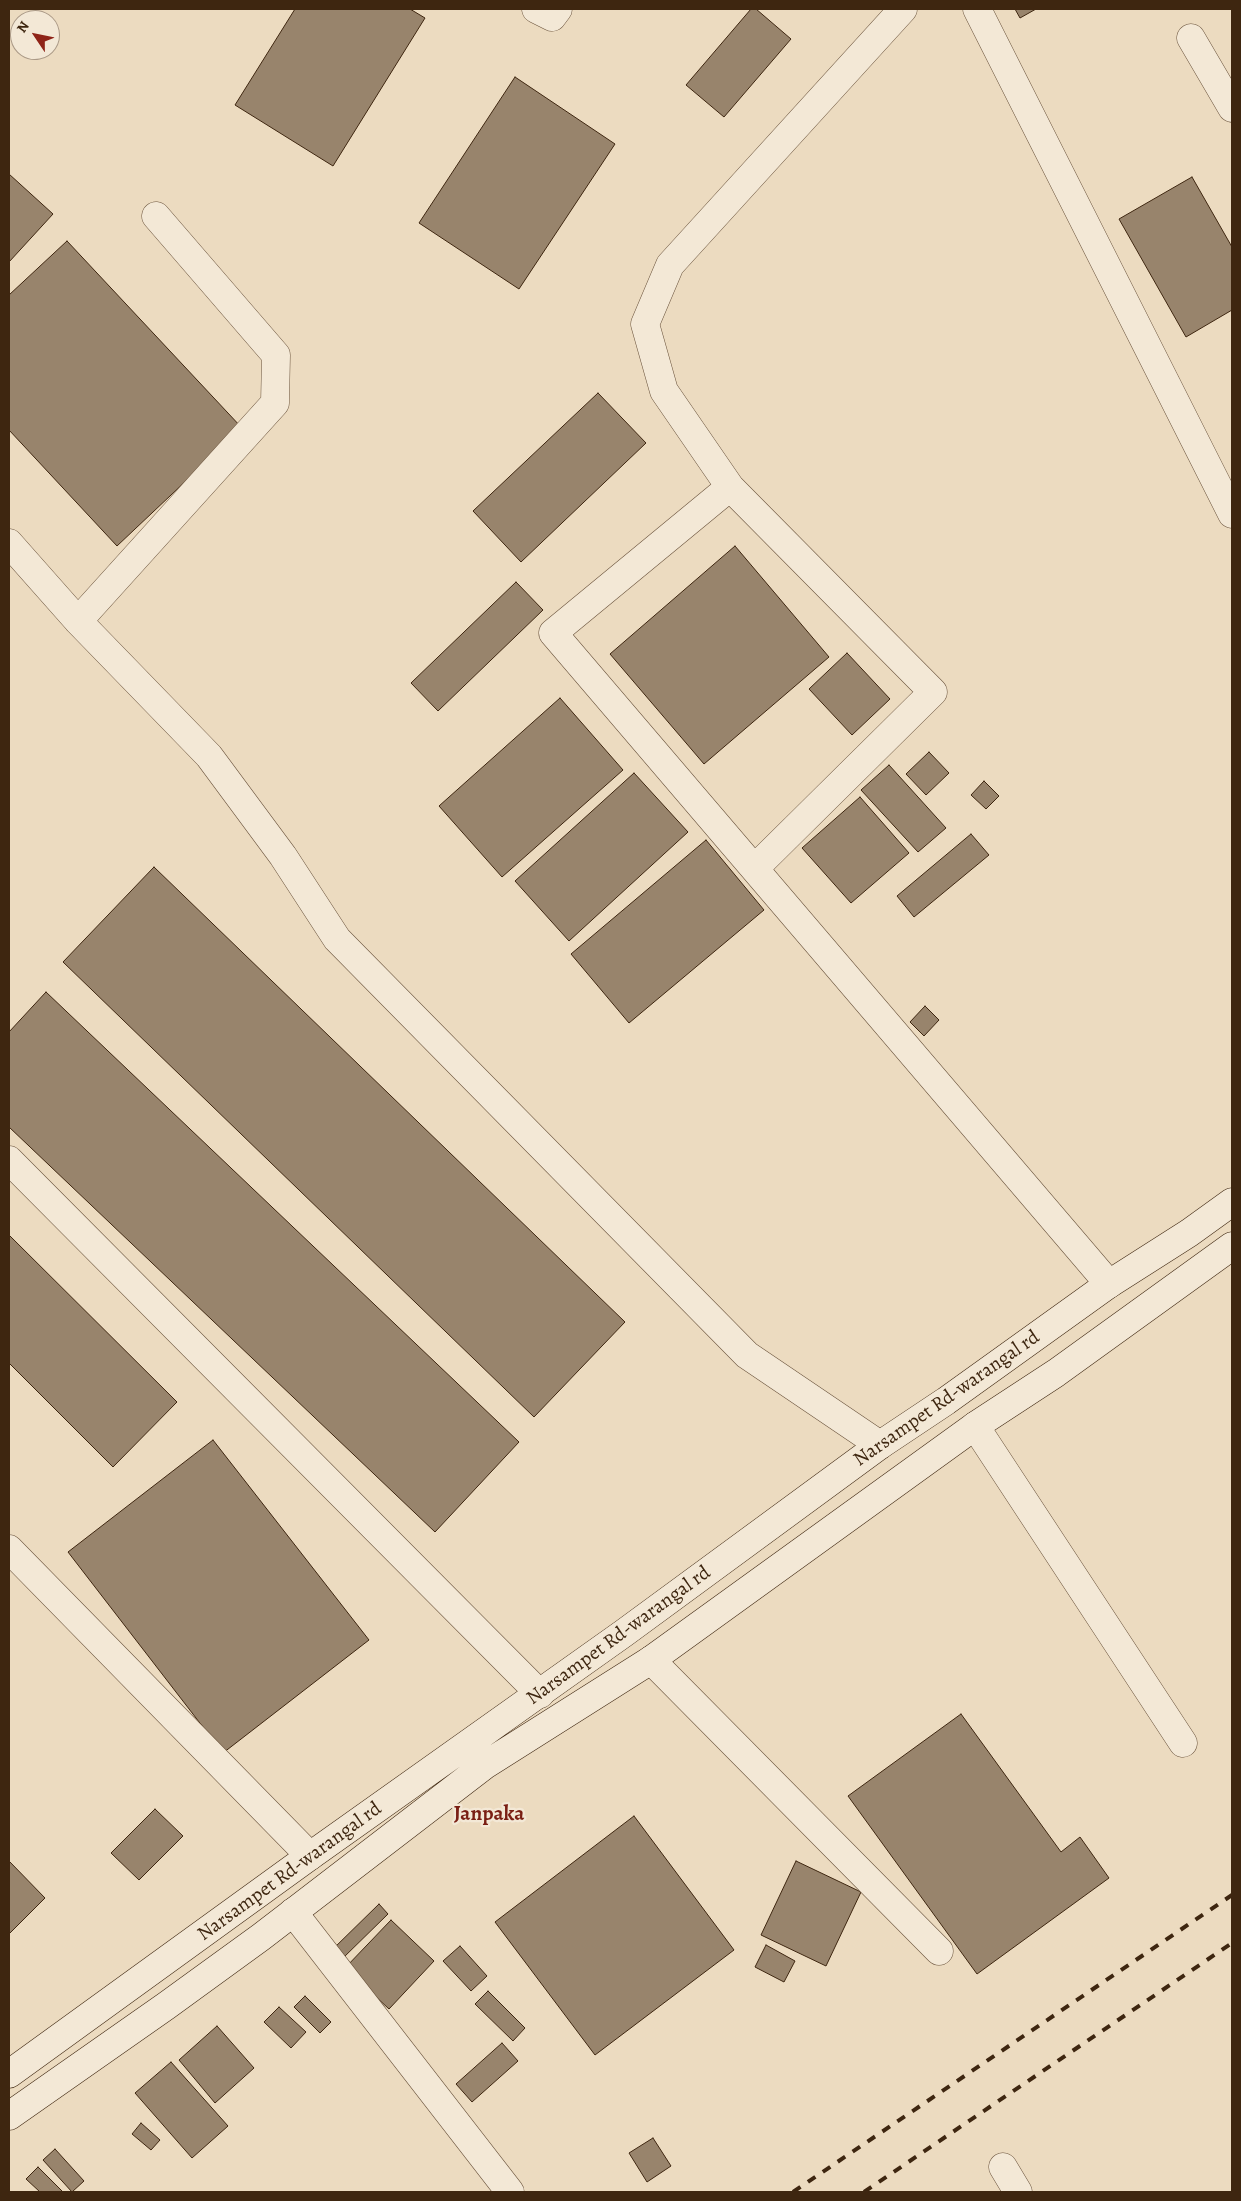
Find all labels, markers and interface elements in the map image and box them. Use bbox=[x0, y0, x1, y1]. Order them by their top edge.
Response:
north arrow bbox=[10, 10, 60, 60]
text: N bbox=[12, 17, 34, 36]
street label: Narsampet Rd-warangal rd bbox=[849, 1326, 1045, 1472]
street label: Narsampet Rd-warangal rd bbox=[522, 1561, 716, 1711]
street label: Narsampet Rd-warangal rd bbox=[193, 1797, 387, 1947]
district label: Janpaka bbox=[454, 1802, 524, 1828]

